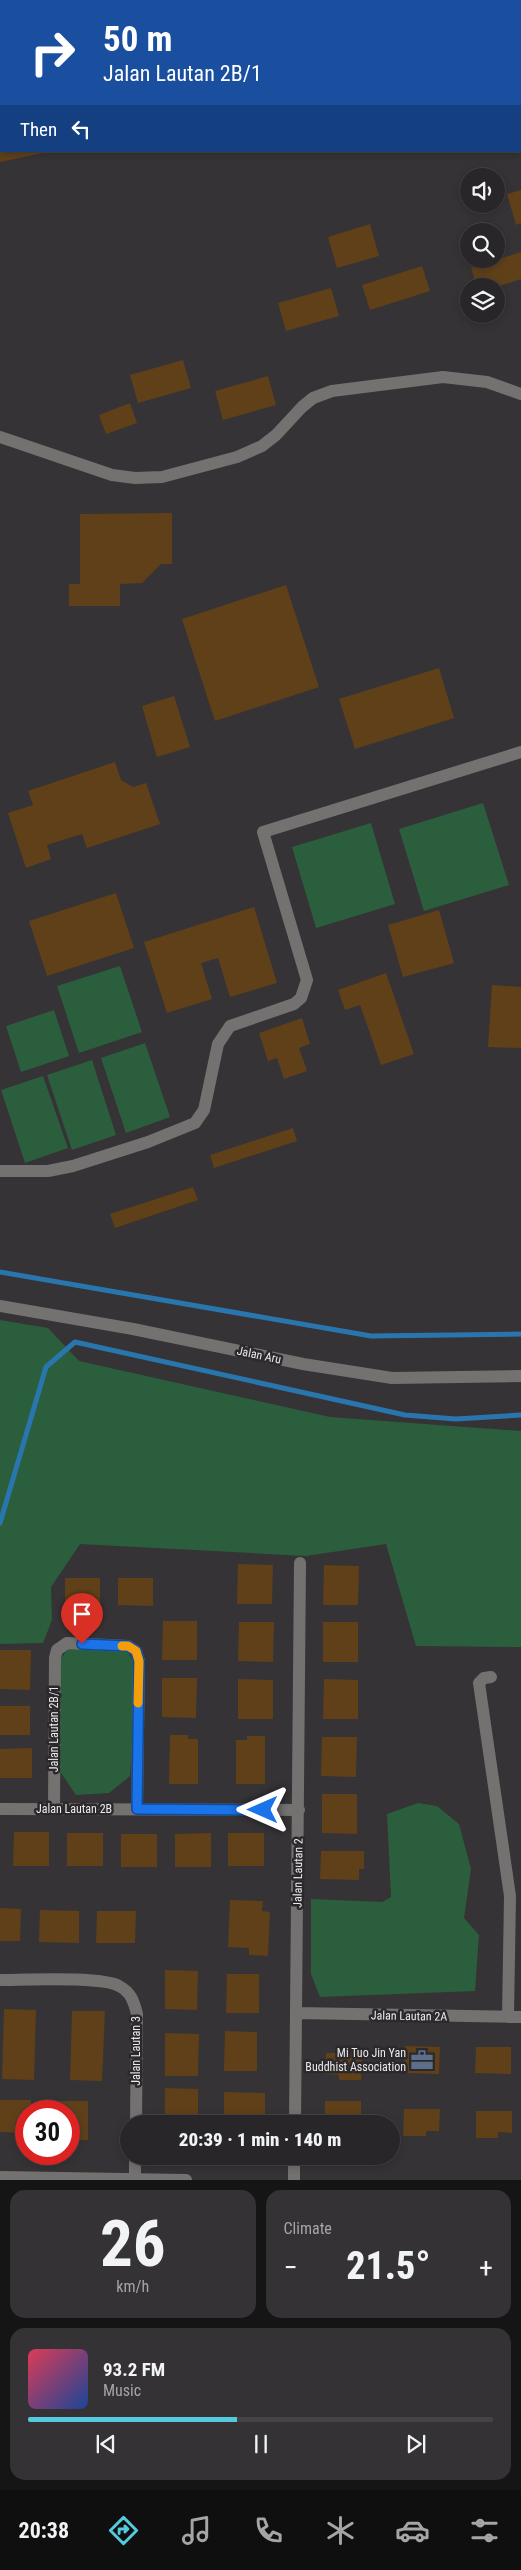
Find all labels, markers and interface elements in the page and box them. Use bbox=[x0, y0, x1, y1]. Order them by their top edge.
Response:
text: 50 m bbox=[103, 19, 172, 60]
icon: right bbox=[20, 20, 85, 85]
text: Jalan Lautan 2B/1 bbox=[103, 61, 262, 86]
icon: left bbox=[67, 115, 95, 143]
text: Then bbox=[20, 118, 57, 141]
map controls bbox=[460, 168, 505, 323]
button: sound bbox=[460, 168, 505, 213]
button: search bbox=[460, 223, 505, 268]
button: layers bbox=[460, 278, 505, 323]
street label: Jalan Aru bbox=[236, 1343, 283, 1367]
pin bbox=[61, 1593, 103, 1644]
icon: arrive bbox=[68, 1600, 96, 1628]
street label: Jalan Lautan 2B/1 bbox=[47, 1686, 61, 1772]
position arrow bbox=[236, 1783, 288, 1835]
street label: Jalan Lautan 2B bbox=[36, 1802, 112, 1816]
street label: Jalan Lautan 2 bbox=[290, 1838, 306, 1908]
street label: Jalan Lautan 2A bbox=[371, 2008, 447, 2024]
street label: Jalan Lautan 3 bbox=[129, 2016, 143, 2086]
place label: Mi Tuo Jin Yan Buddhist Association bbox=[305, 2046, 406, 2074]
office icon: Mi Tuo Jin Yan Buddhist Association bbox=[409, 2047, 435, 2073]
speed limit sign: 30 bbox=[15, 2100, 80, 2165]
text: 20:39 · 1 min · 140 m bbox=[179, 2128, 341, 2151]
text: 26 bbox=[100, 2206, 166, 2282]
text: Climate bbox=[284, 2219, 332, 2238]
text: 21.5° bbox=[346, 2244, 430, 2288]
text: − bbox=[284, 2251, 298, 2284]
text: + bbox=[479, 2251, 493, 2284]
text: km/h bbox=[116, 2277, 149, 2296]
text: 93.2 FM bbox=[103, 2358, 165, 2381]
text: Music bbox=[103, 2381, 141, 2400]
icon: previous bbox=[92, 2430, 120, 2458]
icon: pause bbox=[247, 2430, 275, 2458]
icon: next bbox=[402, 2430, 430, 2458]
icon: directions bbox=[106, 2513, 141, 2548]
icon: music bbox=[179, 2513, 214, 2548]
icon: phone bbox=[251, 2513, 286, 2548]
icon: climate bbox=[323, 2513, 358, 2548]
icon: car bbox=[395, 2513, 430, 2548]
icon: filters bbox=[467, 2513, 502, 2548]
text: 20:38 bbox=[19, 2518, 69, 2543]

